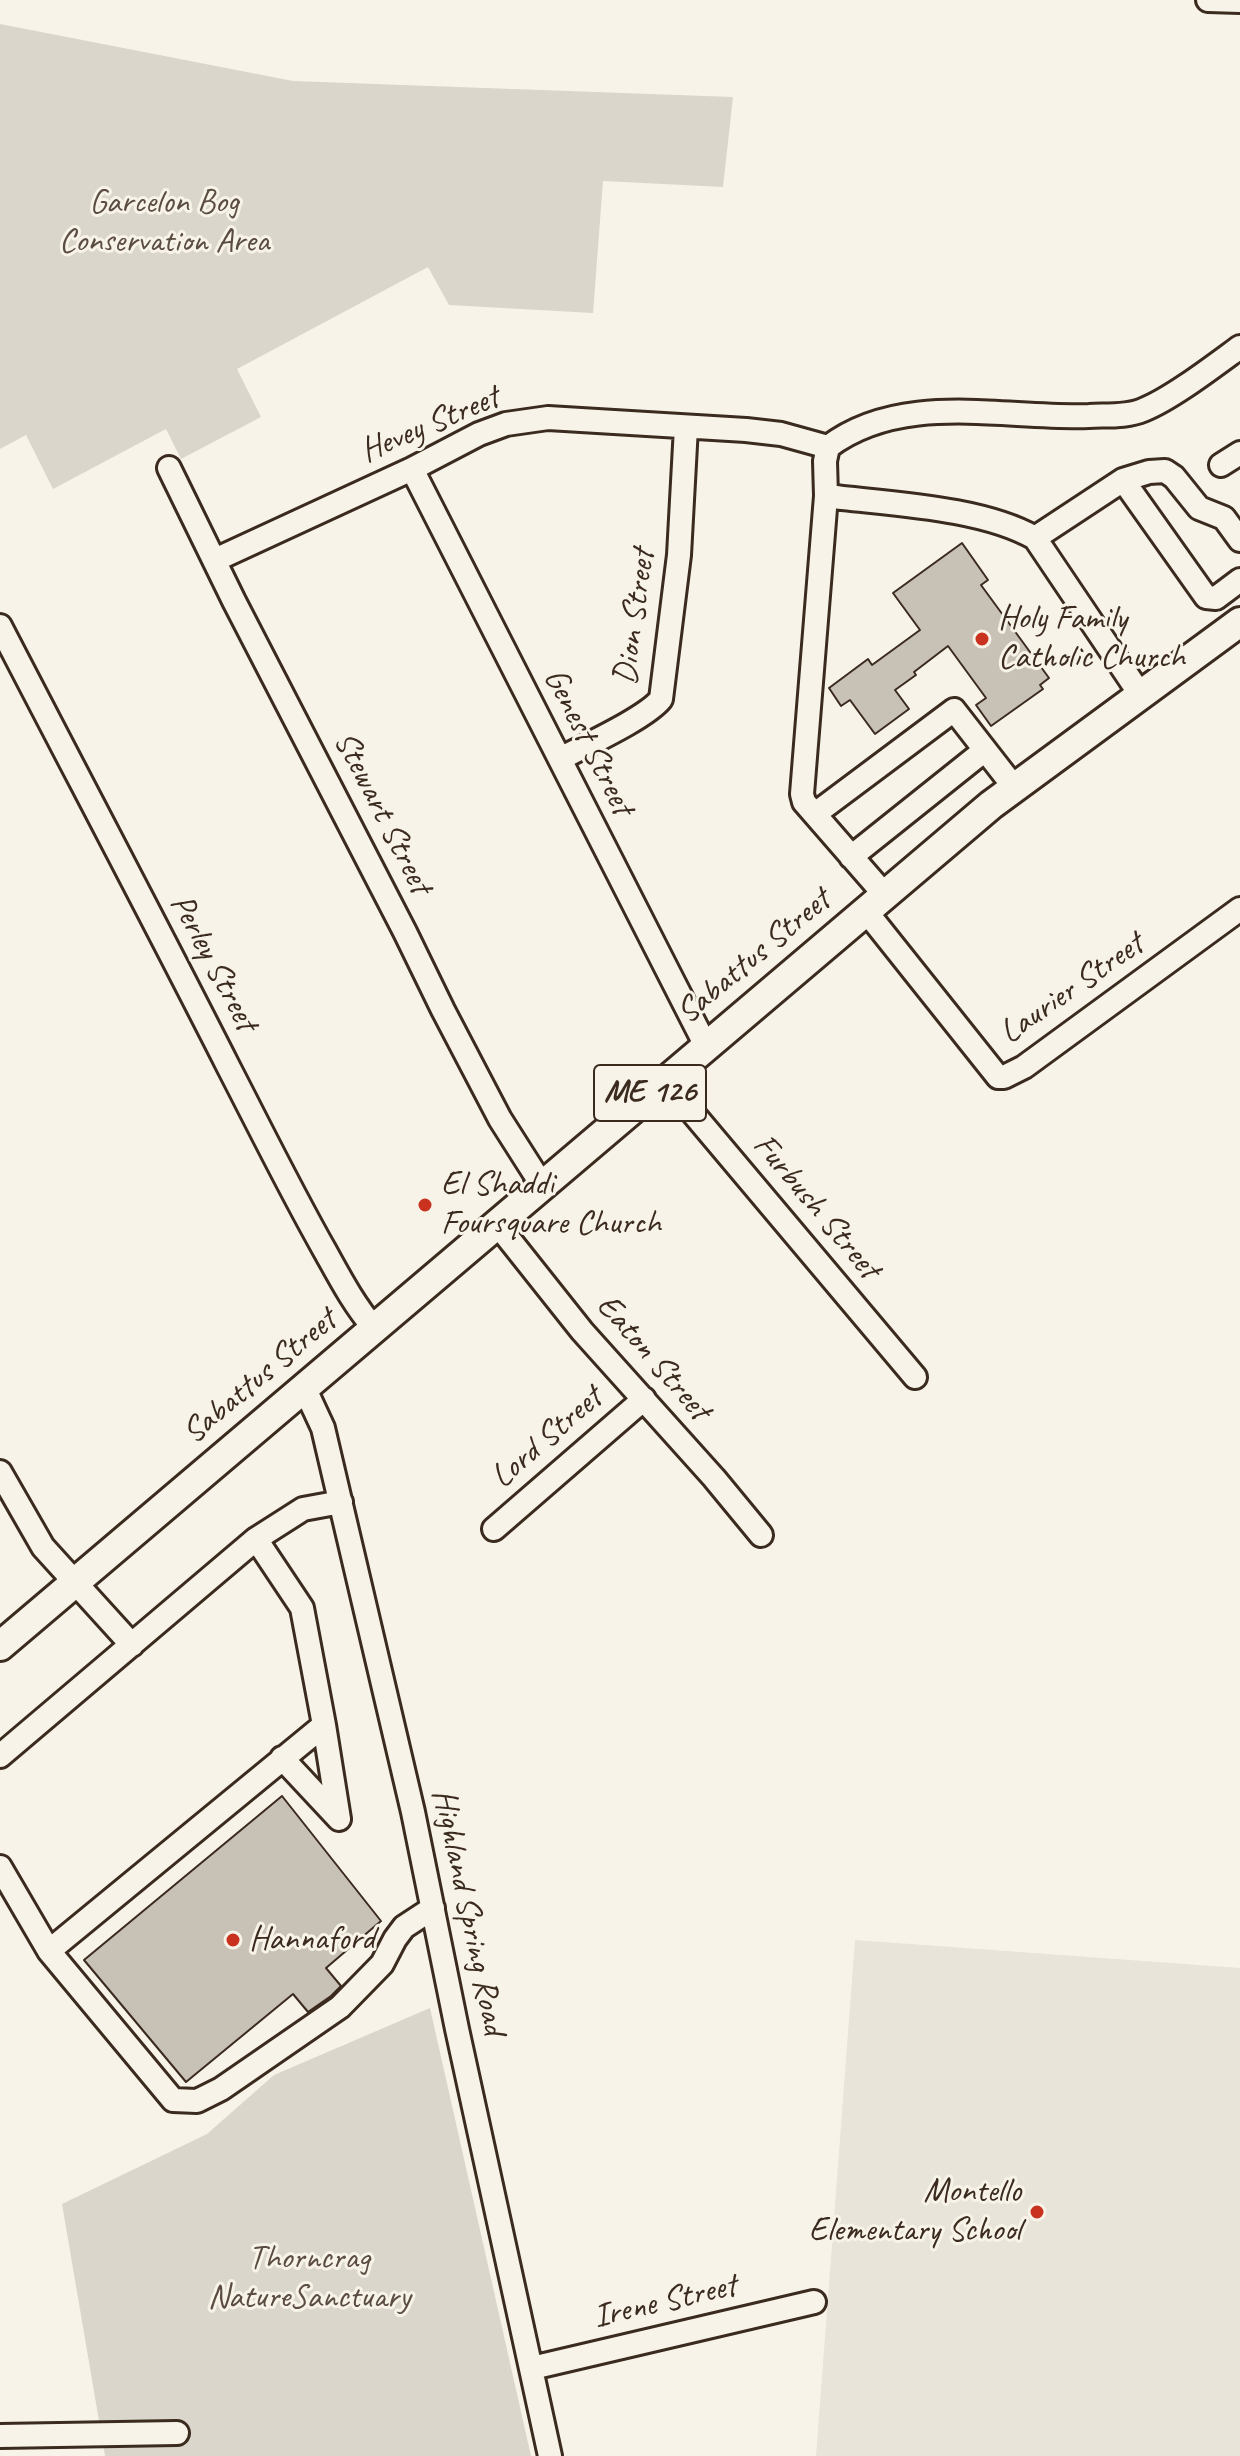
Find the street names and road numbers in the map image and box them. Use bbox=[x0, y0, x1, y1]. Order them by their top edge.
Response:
street label: Hevey Street bbox=[355, 378, 505, 472]
street label: Dion Street bbox=[605, 547, 665, 687]
street label: Genest Street bbox=[534, 662, 642, 822]
street label: Stewart Street bbox=[324, 725, 440, 901]
street label: Sabattus Street bbox=[669, 881, 839, 1033]
street label: Perley Street bbox=[160, 888, 266, 1038]
street label: Laurier Street bbox=[992, 925, 1152, 1053]
road number: ME 126 bbox=[594, 1065, 706, 1121]
street label: Furbush Street bbox=[744, 1126, 888, 1288]
street label: Eaton Street bbox=[587, 1287, 719, 1429]
street label: Sabattus Street bbox=[175, 1301, 345, 1453]
street label: Lord Street bbox=[483, 1379, 611, 1497]
street label: Highland Spring Road bbox=[422, 1785, 514, 2039]
street label: Irene Street bbox=[590, 2266, 740, 2338]

